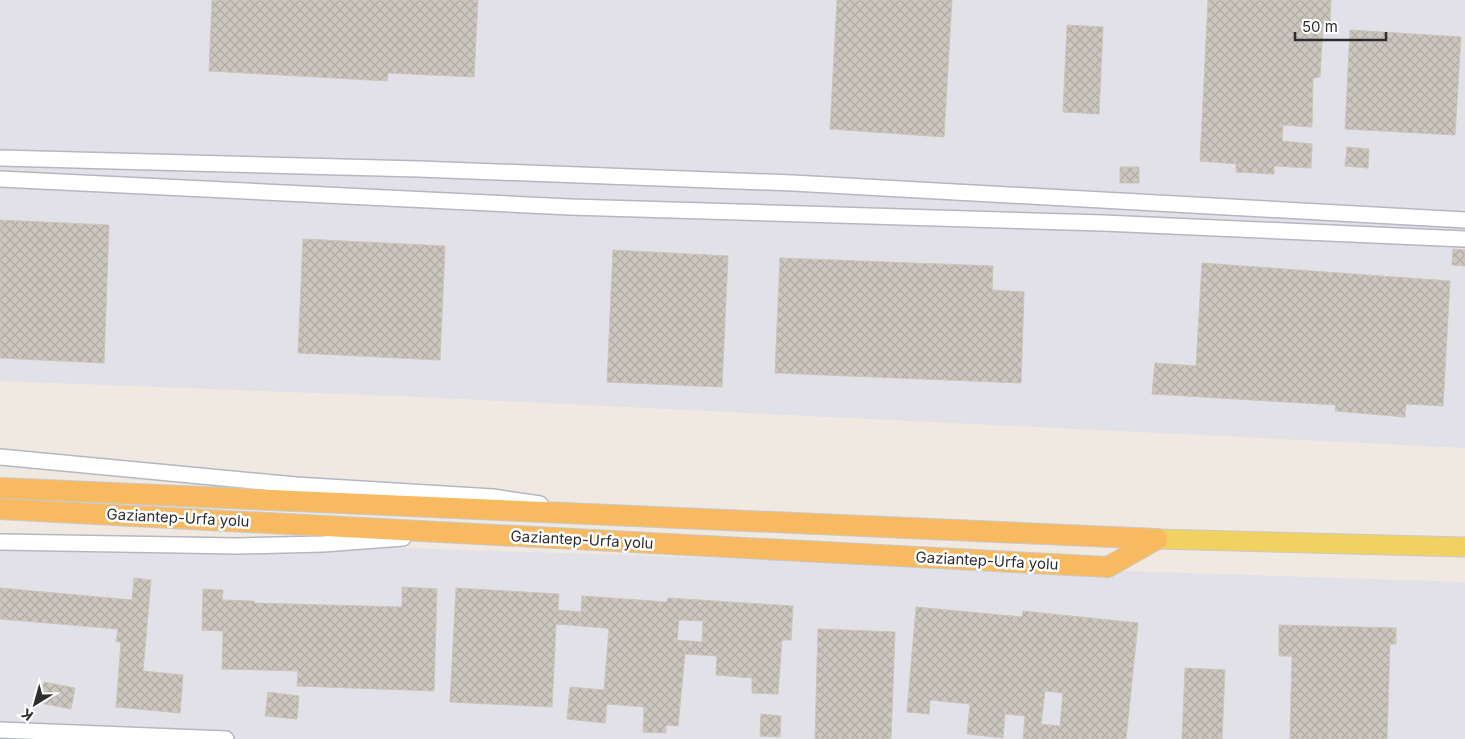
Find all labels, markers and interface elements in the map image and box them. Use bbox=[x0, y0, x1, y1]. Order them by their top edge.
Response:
scale bar bbox=[1295, 10, 1386, 42]
text: 50 m bbox=[1302, 17, 1338, 36]
street label: Gaziantep-Urfa yolu bbox=[106, 504, 250, 531]
street label: Gaziantep-Urfa yolu bbox=[510, 526, 654, 553]
street label: Gaziantep-Urfa yolu bbox=[915, 547, 1059, 574]
north arrow bbox=[10, 679, 60, 729]
text: K bbox=[18, 705, 36, 725]

